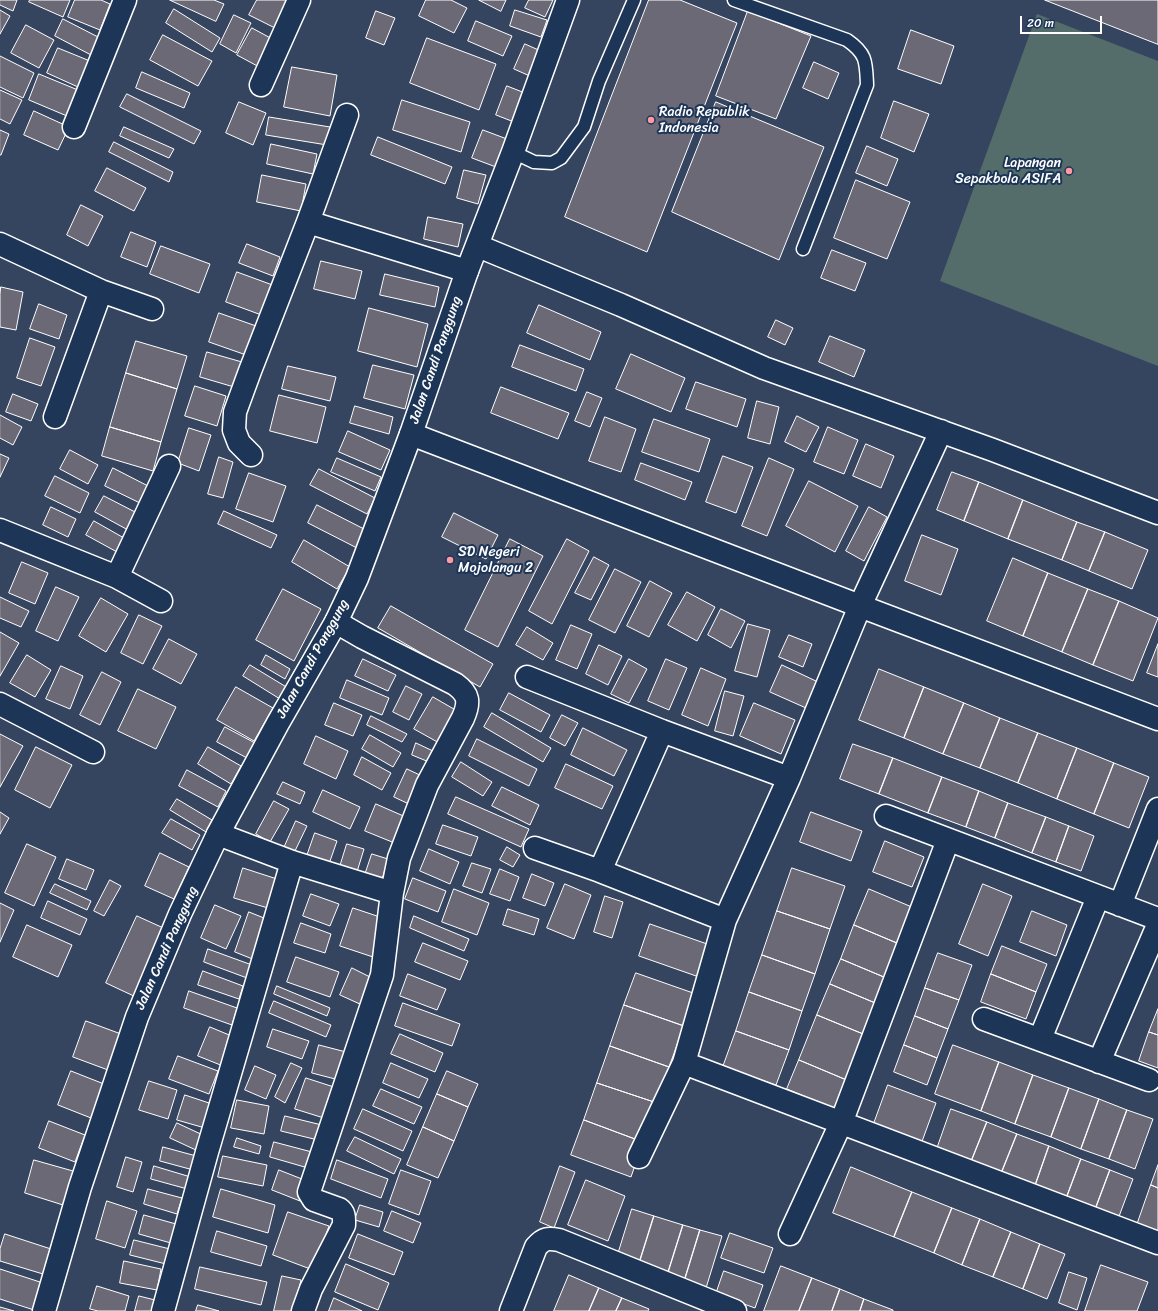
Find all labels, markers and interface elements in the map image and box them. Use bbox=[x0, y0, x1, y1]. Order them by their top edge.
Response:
scale bar bbox=[1022, 8, 1104, 34]
text: 20 m bbox=[1027, 12, 1054, 34]
place label: Radio Republik Indonesia bbox=[659, 104, 750, 136]
marker: Radio Republik Indonesia bbox=[646, 115, 656, 125]
place label: Lapangan Sepakbola ASIFA bbox=[955, 155, 1061, 188]
marker: Lapangan Sepakbola ASIFA bbox=[1064, 166, 1074, 176]
street label: Jalan Candi Panggung bbox=[406, 294, 466, 426]
place label: SD Negeri Mojolangu 2 bbox=[458, 544, 533, 576]
marker: SD Negeri Mojolangu 2 bbox=[445, 555, 455, 565]
street label: Jalan Candi Panggung bbox=[273, 597, 353, 721]
street label: Jalan Candi Panggung bbox=[132, 884, 202, 1012]

